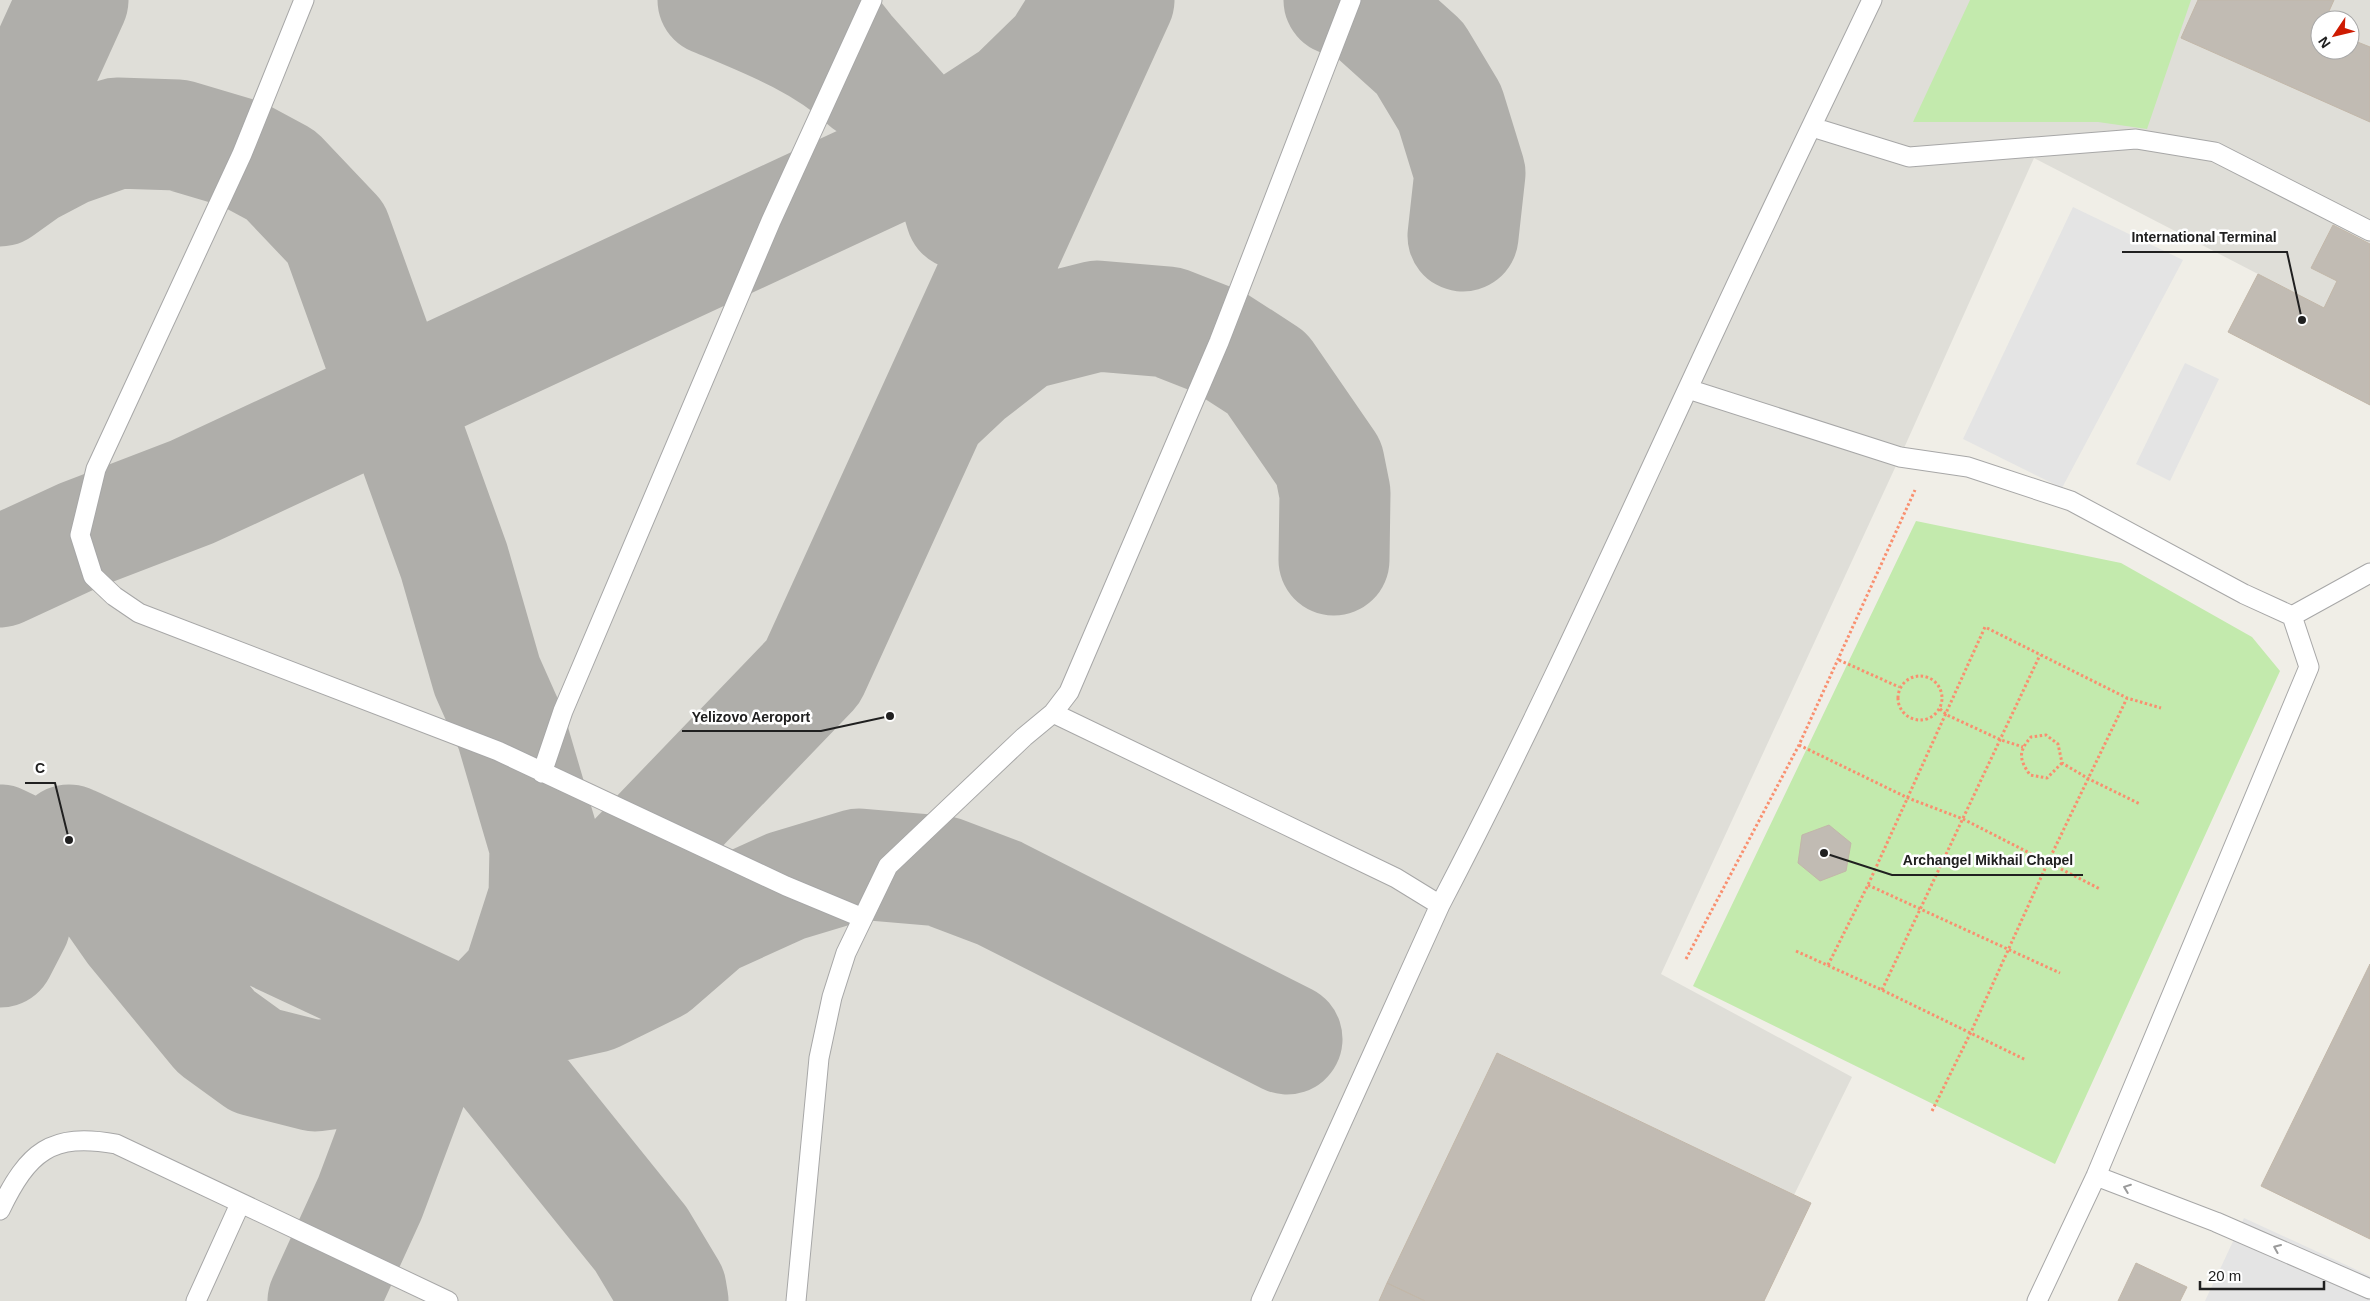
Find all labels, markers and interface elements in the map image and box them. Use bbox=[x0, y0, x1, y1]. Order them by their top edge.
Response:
north arrow bbox=[2310, 10, 2360, 60]
text: N bbox=[2315, 34, 2334, 51]
callout: International Terminal bbox=[2122, 223, 2287, 252]
text: International Terminal bbox=[2131, 229, 2277, 245]
callout: Yelizovo Aeroport bbox=[682, 702, 821, 731]
text: Yelizovo Aeroport bbox=[692, 709, 811, 725]
callout: C bbox=[25, 754, 55, 783]
text: C bbox=[35, 760, 45, 776]
callout: Archangel Mikhail Chapel bbox=[1892, 846, 2083, 875]
text: Archangel Mikhail Chapel bbox=[1903, 852, 2073, 868]
one-way arrow bbox=[2123, 1183, 2131, 1193]
one-way arrow bbox=[2273, 1244, 2282, 1255]
scale bar bbox=[2200, 1258, 2324, 1290]
text: 20 m bbox=[2208, 1267, 2241, 1284]

